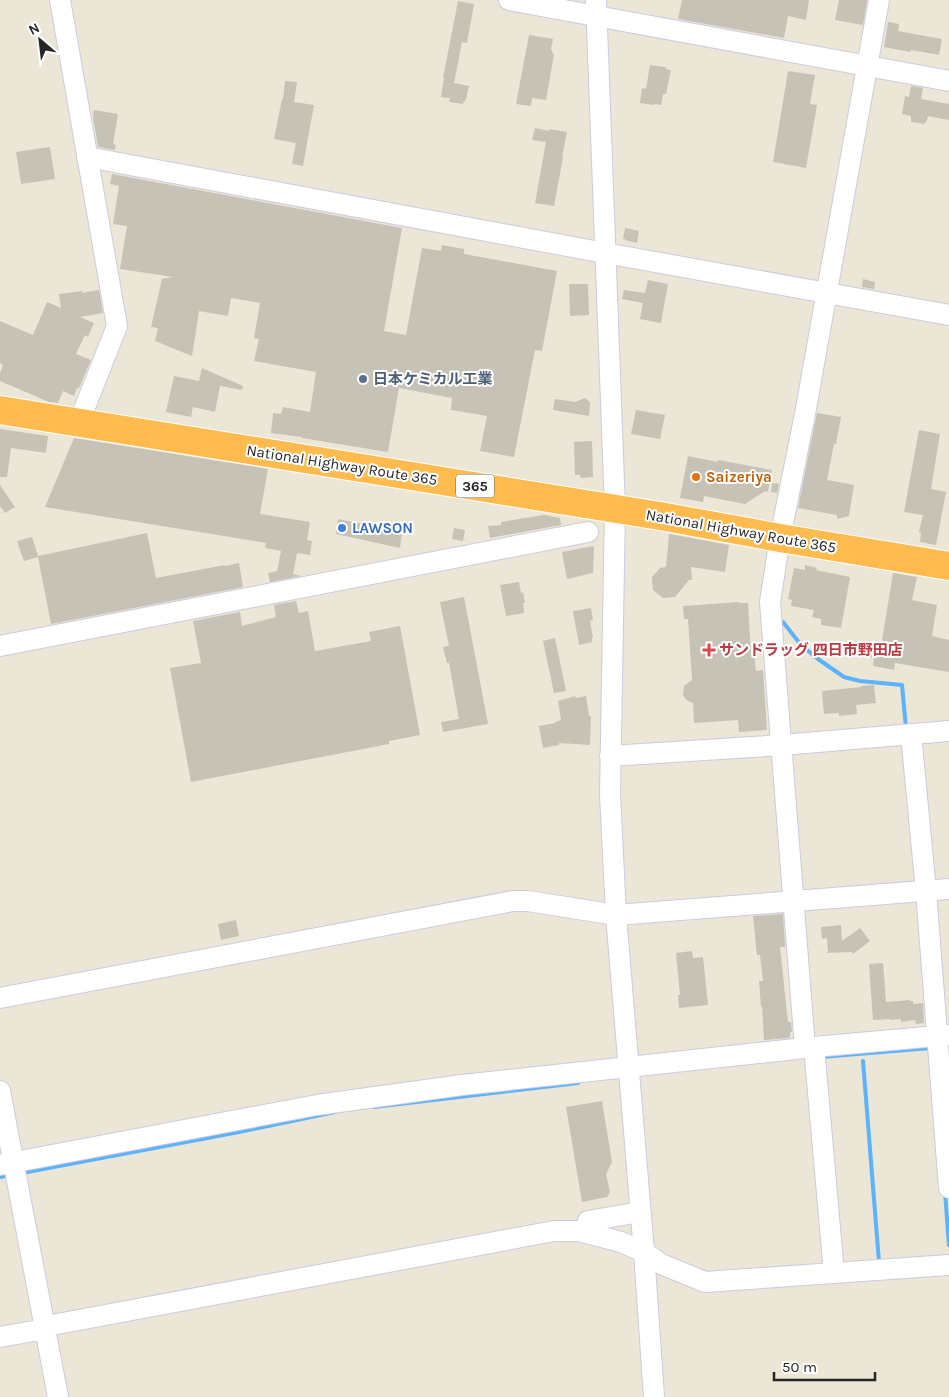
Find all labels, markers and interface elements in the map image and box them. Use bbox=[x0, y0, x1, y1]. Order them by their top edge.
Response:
north arrow bbox=[15, 15, 65, 65]
text: N bbox=[26, 19, 43, 39]
place label: 日本ケミカル工業 bbox=[373, 370, 493, 388]
marker: 日本ケミカル工業 bbox=[357, 373, 369, 385]
street label: National Highway Route 365 bbox=[245, 441, 439, 489]
place label: Saizeriya bbox=[706, 468, 772, 486]
marker: Saizeriya bbox=[690, 471, 702, 483]
road number: 365 bbox=[456, 474, 494, 498]
street label: National Highway Route 365 bbox=[644, 505, 838, 557]
place label: LAWSON bbox=[352, 519, 413, 537]
marker: LAWSON bbox=[336, 522, 348, 534]
place label: サンドラッグ 四日市野田店 bbox=[719, 641, 903, 659]
marker: サンドラッグ 四日市野田店 bbox=[703, 644, 715, 656]
scale bar bbox=[774, 1350, 875, 1382]
text: 50 m bbox=[782, 1358, 817, 1376]

